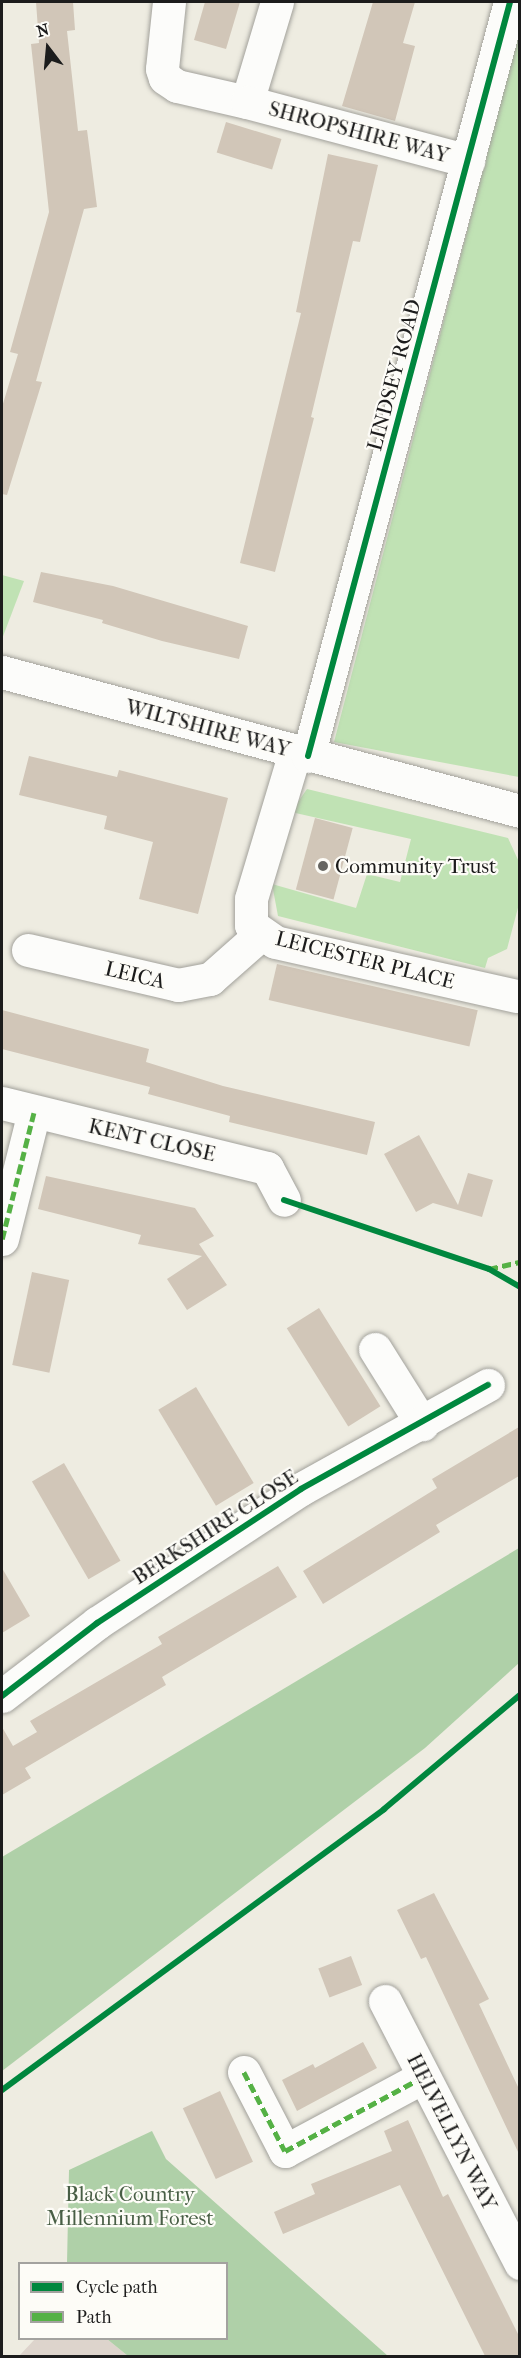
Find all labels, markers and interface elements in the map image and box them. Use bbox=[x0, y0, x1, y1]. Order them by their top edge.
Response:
north arrow bbox=[18, 18, 78, 78]
text: N bbox=[34, 19, 51, 41]
street label: SHROPSHIRE WAY bbox=[266, 96, 452, 168]
street label: LINDSEY ROAD bbox=[362, 297, 426, 453]
street label: WILTSHIRE WAY bbox=[123, 694, 293, 762]
place label: Community Trust bbox=[335, 853, 497, 879]
marker: Community Trust bbox=[316, 859, 330, 873]
street label: LEICESTER PLACE bbox=[273, 926, 457, 994]
street label: LEICA bbox=[102, 956, 168, 994]
street label: KENT CLOSE bbox=[86, 1113, 218, 1167]
street label: BERKSHIRE CLOSE bbox=[128, 1464, 302, 1590]
street label: HELVELLYN WAY bbox=[402, 2049, 502, 2215]
park label: Black Country Millennium Forest bbox=[46, 2181, 214, 2231]
legend bbox=[18, 2262, 228, 2340]
text: Cycle path bbox=[76, 2277, 157, 2298]
text: Path bbox=[76, 2307, 112, 2328]

